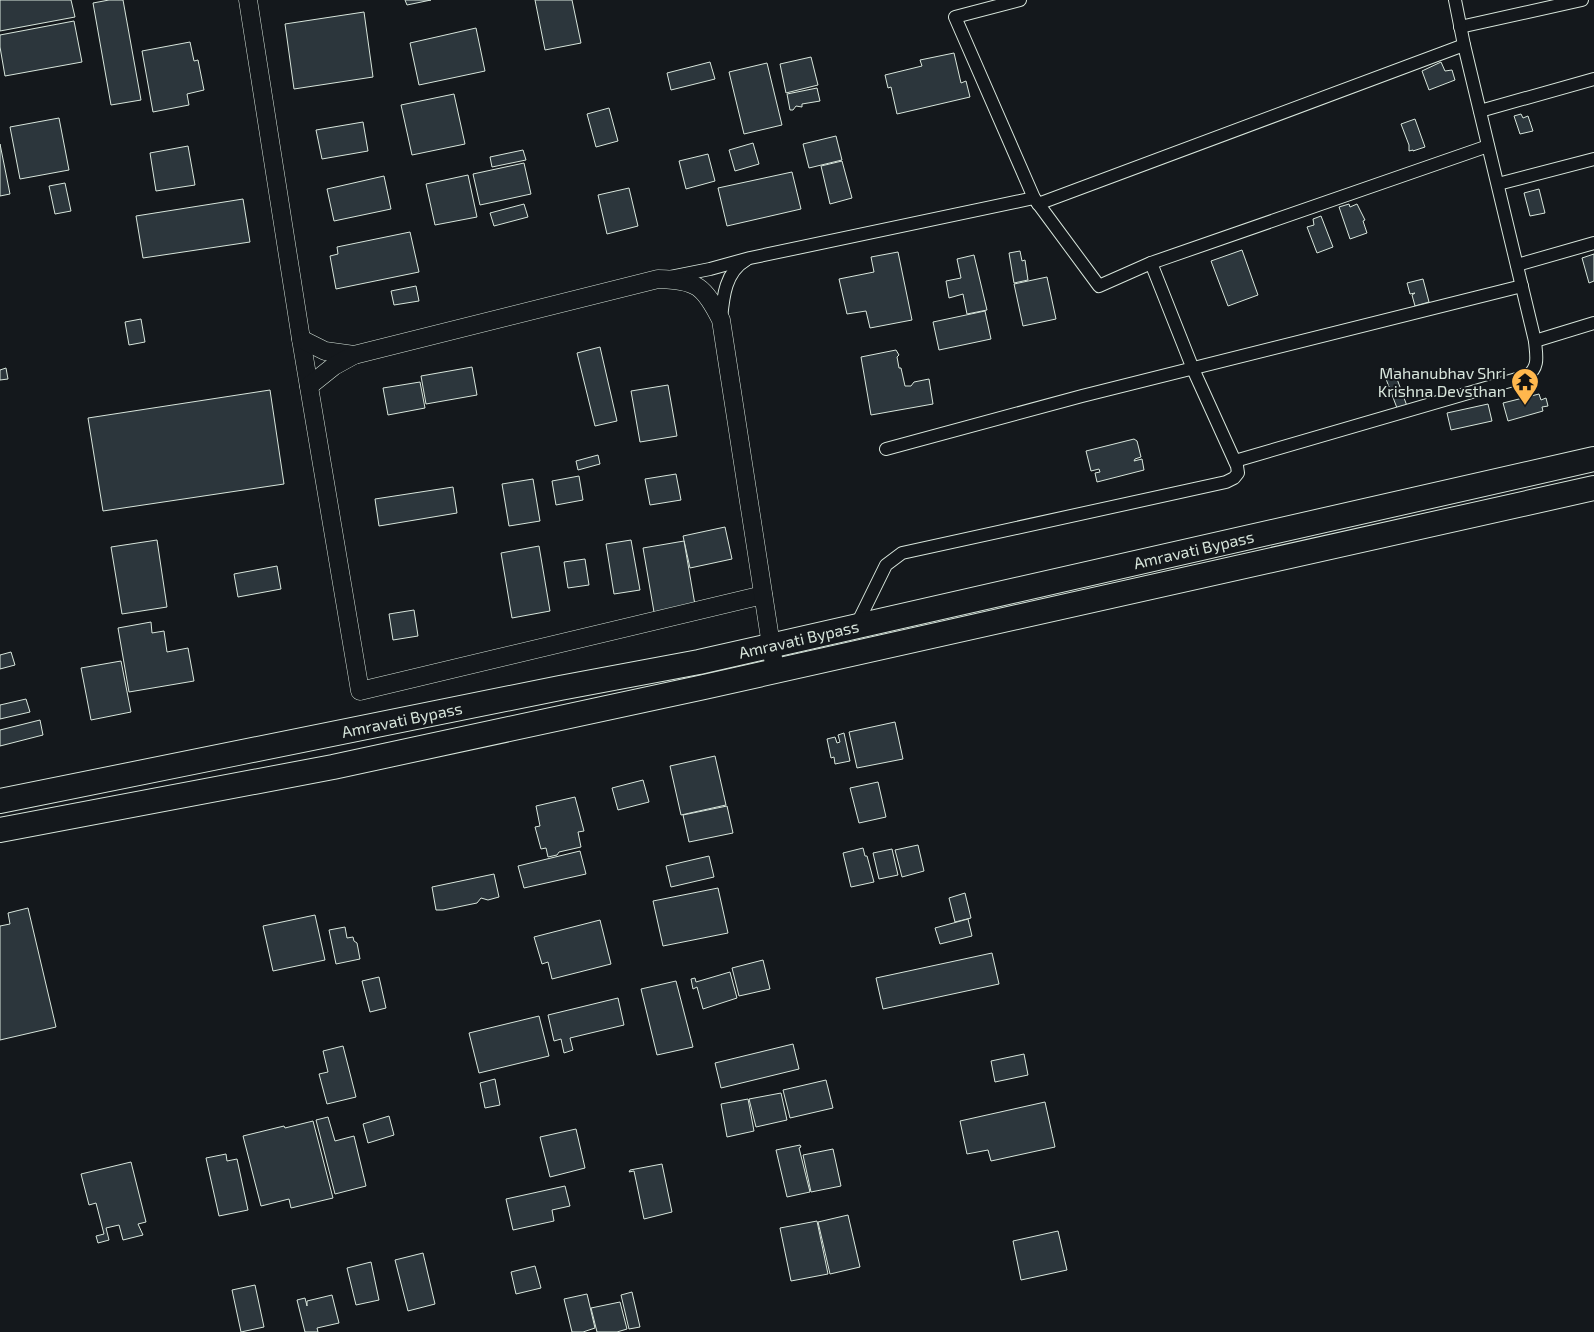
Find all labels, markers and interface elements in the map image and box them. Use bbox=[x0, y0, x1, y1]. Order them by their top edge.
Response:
place label: Mahanubhav Shri Krishna Devsthan bbox=[1378, 363, 1506, 400]
temple icon: Mahanubhav Shri Krishna Devsthan bbox=[1510, 367, 1540, 406]
street label: Amravati Bypass bbox=[1132, 526, 1256, 572]
street label: Amravati Bypass bbox=[737, 616, 861, 662]
street label: Amravati Bypass bbox=[340, 698, 464, 741]

